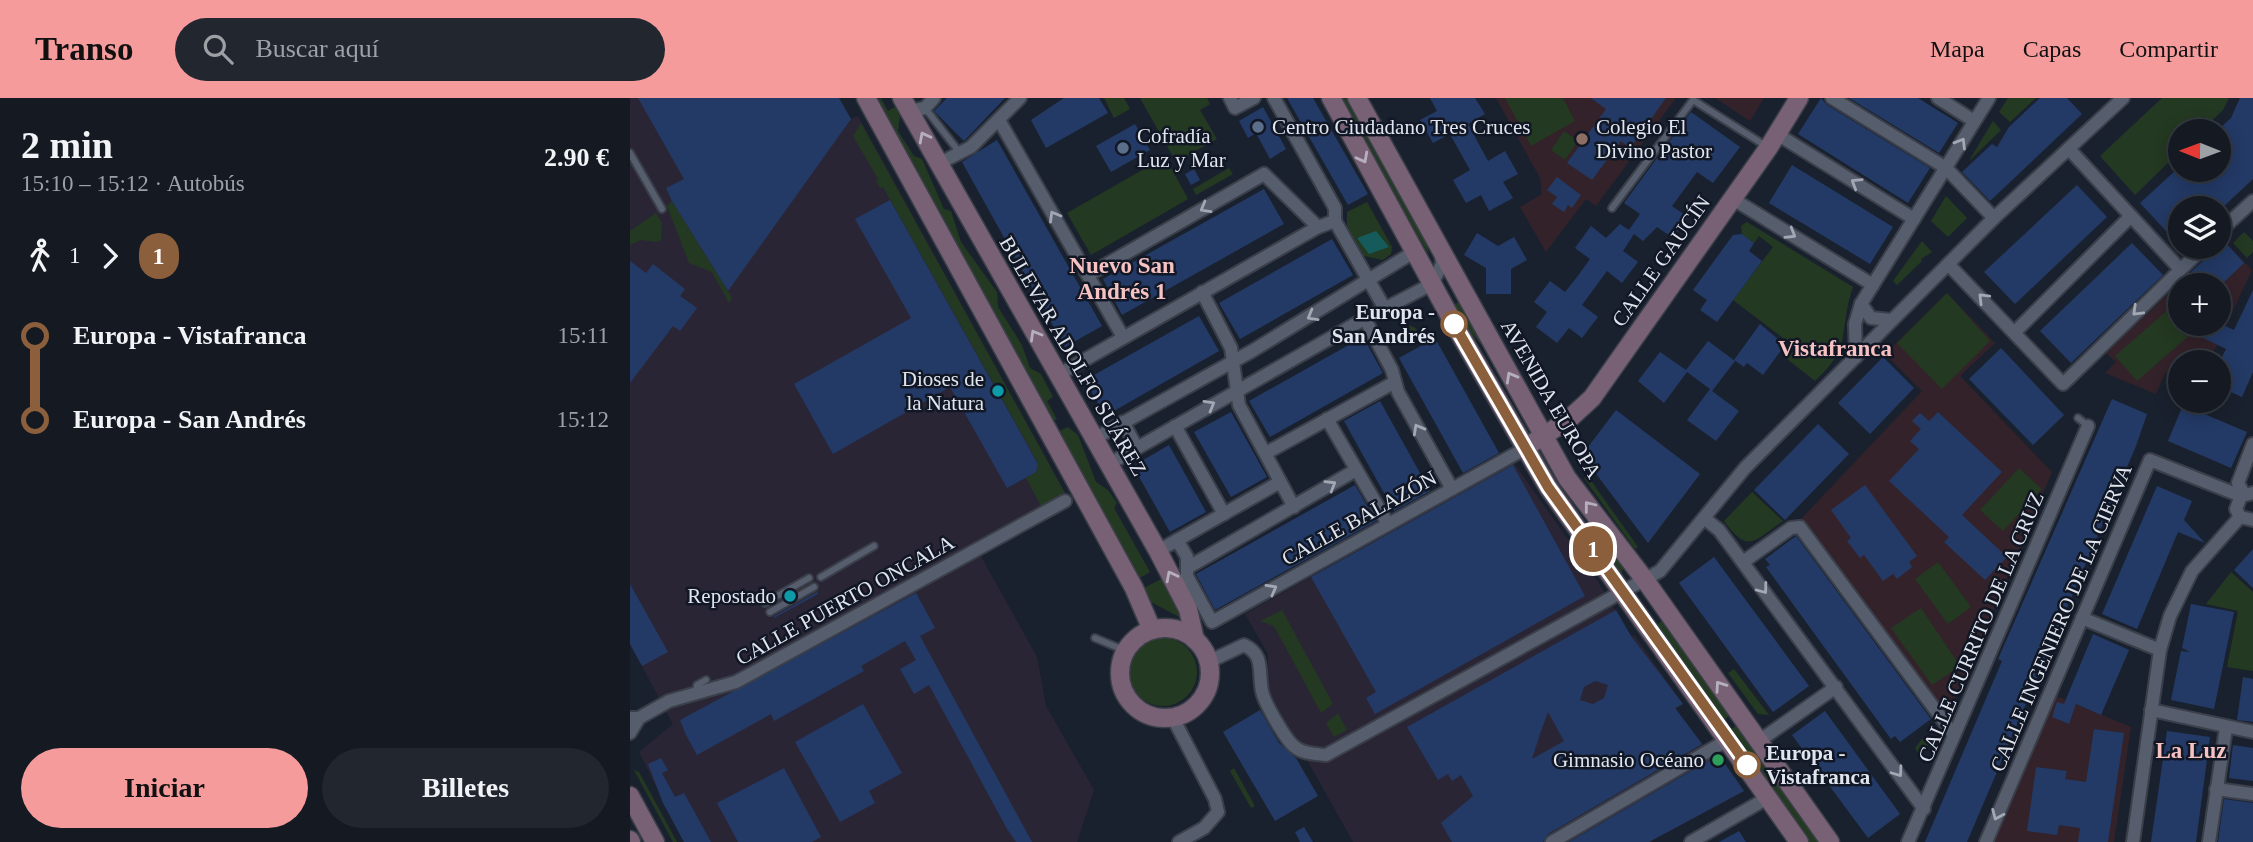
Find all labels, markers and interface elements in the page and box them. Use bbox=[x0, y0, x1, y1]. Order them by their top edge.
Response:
search box bbox=[175, 18, 665, 81]
icon: search bbox=[199, 30, 237, 68]
text: Transo bbox=[35, 31, 133, 67]
text: Buscar aquí bbox=[255, 34, 379, 63]
text: Mapa bbox=[1930, 36, 1985, 62]
text: Capas bbox=[2023, 36, 2081, 62]
text: Compartir bbox=[2119, 36, 2218, 62]
place label: Centro Ciudadano Tres Cruces bbox=[1272, 115, 1530, 139]
place label: Colegio El Divino Pastor bbox=[1596, 115, 1712, 163]
marker: Centro Ciudadano Tres Cruces bbox=[1250, 119, 1266, 135]
north arrow bbox=[2168, 119, 2231, 182]
map controls bbox=[2168, 119, 2231, 413]
text: 2 min bbox=[21, 124, 113, 166]
place label: Cofradía Luz y Mar bbox=[1137, 124, 1226, 172]
marker: Colegio El Divino Pastor bbox=[1574, 131, 1590, 147]
one-way arrow bbox=[919, 132, 932, 144]
one-way arrow bbox=[1952, 138, 1965, 151]
marker: Cofradía Luz y Mar bbox=[1115, 140, 1131, 156]
text: 2.90 € bbox=[544, 143, 609, 172]
one-way arrow bbox=[1355, 151, 1369, 163]
text: 15:10 – 15:12 · Autobús bbox=[21, 171, 245, 196]
one-way arrow bbox=[1851, 178, 1864, 191]
street label: CALLE GAUCÍN bbox=[1607, 191, 1715, 331]
button: layers bbox=[2168, 196, 2231, 259]
one-way arrow bbox=[1200, 200, 1212, 213]
one-way arrow bbox=[1049, 210, 1062, 223]
one-way arrow bbox=[1783, 226, 1796, 239]
street label: BULEVAR ADOLFO SUÁREZ bbox=[994, 232, 1152, 480]
icon: walk bbox=[21, 237, 59, 275]
icon: forward bbox=[91, 237, 129, 275]
text: 1 bbox=[69, 243, 81, 268]
text: 1 bbox=[153, 243, 165, 269]
district label: Nuevo San Andrés 1 bbox=[1069, 253, 1175, 304]
button: + bbox=[2168, 273, 2231, 336]
one-way arrow bbox=[1978, 294, 1991, 307]
place label: Europa - San Andrés bbox=[1332, 300, 1435, 348]
one-way arrow bbox=[2132, 303, 2145, 316]
one-way arrow bbox=[1306, 308, 1319, 321]
marker: Europa - San Andrés bbox=[1441, 311, 1467, 337]
street label: AVENIDA EUROPA bbox=[1496, 315, 1607, 483]
text: Europa - Vistafranca bbox=[73, 321, 307, 350]
text: 15:11 bbox=[557, 323, 609, 348]
one-way arrow bbox=[1030, 330, 1043, 343]
district label: Vistafranca bbox=[1778, 336, 1893, 361]
button: − bbox=[2168, 350, 2231, 413]
place label: Dioses de la Natura bbox=[902, 367, 985, 415]
one-way arrow bbox=[1506, 371, 1519, 384]
marker: Dioses de la Natura bbox=[990, 383, 1006, 399]
one-way arrow bbox=[1203, 400, 1216, 413]
text: Europa - San Andrés bbox=[73, 405, 306, 434]
text: 15:12 bbox=[557, 407, 609, 432]
one-way arrow bbox=[1413, 424, 1426, 437]
street label: CALLE INGENIERO DE LA CIERVA bbox=[1985, 460, 2137, 775]
street label: CALLE BALAZÓN bbox=[1277, 466, 1441, 570]
one-way arrow bbox=[1323, 480, 1336, 493]
street label: CALLE CURRITO DE LA CRUZ bbox=[1913, 488, 2049, 766]
one-way arrow bbox=[1584, 501, 1597, 514]
line badge: 1 bbox=[1570, 526, 1616, 572]
street label: CALLE PUERTO ONCALA bbox=[732, 530, 959, 670]
text: 1 bbox=[1587, 536, 1599, 562]
one-way arrow bbox=[1166, 571, 1179, 583]
one-way arrow bbox=[1755, 581, 1767, 594]
place label: Repostado bbox=[687, 584, 776, 608]
one-way arrow bbox=[1264, 584, 1277, 597]
marker: Repostado bbox=[782, 588, 798, 604]
one-way arrow bbox=[1716, 681, 1728, 694]
district label: La Luz bbox=[2156, 738, 2226, 763]
place label: Europa - Vistafranca bbox=[1766, 741, 1871, 789]
button: Iniciar bbox=[21, 748, 308, 828]
button: Billetes bbox=[322, 748, 609, 828]
place label: Gimnasio Océano bbox=[1553, 748, 1704, 772]
marker: Gimnasio Océano bbox=[1710, 752, 1726, 768]
marker: Europa - Vistafranca bbox=[1734, 752, 1760, 778]
one-way arrow bbox=[1889, 764, 1902, 777]
one-way arrow bbox=[1991, 808, 2005, 821]

